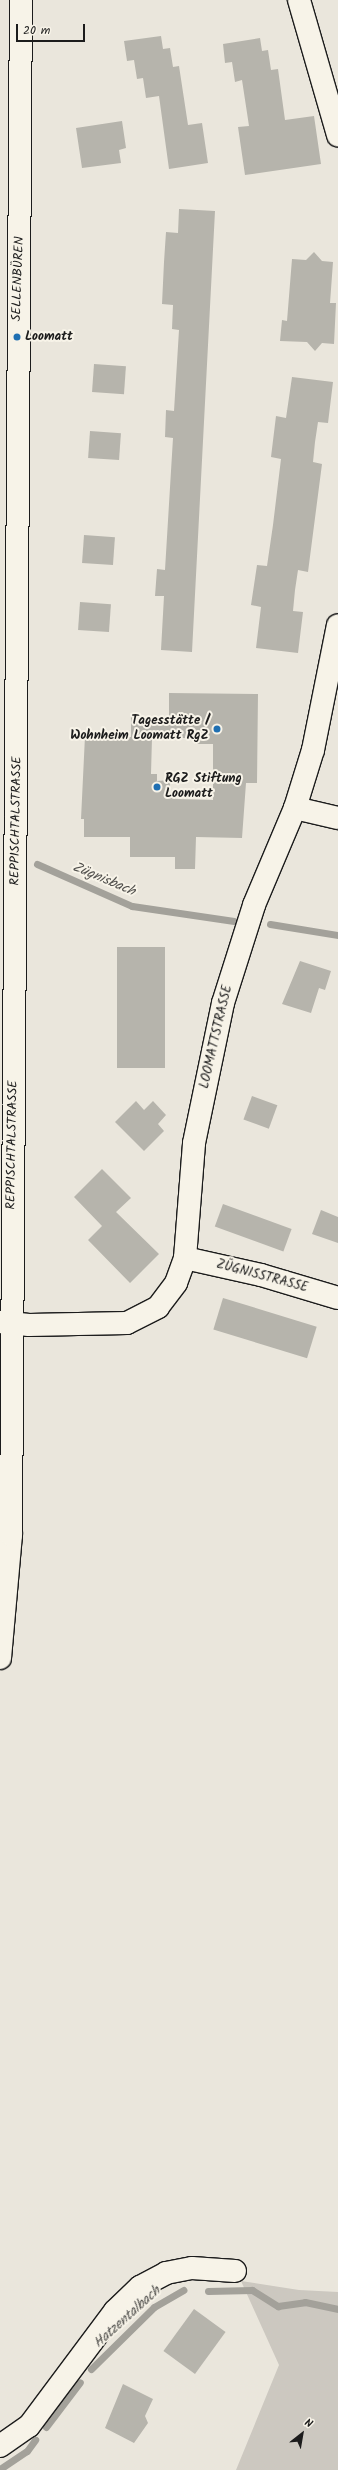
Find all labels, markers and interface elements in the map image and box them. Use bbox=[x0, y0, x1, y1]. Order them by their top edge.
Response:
scale bar bbox=[18, 16, 87, 42]
text: 20 m bbox=[23, 21, 50, 40]
street label: SELLENBÜREN bbox=[10, 236, 28, 322]
place label: Loomatt bbox=[25, 329, 73, 345]
marker: Loomatt bbox=[12, 332, 22, 342]
place label: Tagesstätte / Wohnheim Loomatt RgZ bbox=[70, 714, 209, 745]
marker: Tagesstätte / Wohnheim Loomatt RgZ bbox=[212, 724, 222, 734]
street label: REPPISCHTALSTRASSE bbox=[8, 756, 26, 886]
place label: RGZ Stiftung Loomatt bbox=[165, 772, 242, 803]
marker: RGZ Stiftung Loomatt bbox=[152, 782, 162, 792]
water label: Zügnisbach bbox=[70, 858, 138, 900]
street label: LOOMATTSTRASSE bbox=[197, 984, 237, 1090]
street label: REPPISCHTALSTRASSE bbox=[4, 1080, 22, 1210]
street label: ZÜGNISSTRASSE bbox=[214, 1257, 310, 1297]
water label: Hatzentalbach bbox=[90, 2283, 164, 2351]
north arrow bbox=[282, 2414, 322, 2454]
text: N bbox=[301, 2414, 316, 2433]

